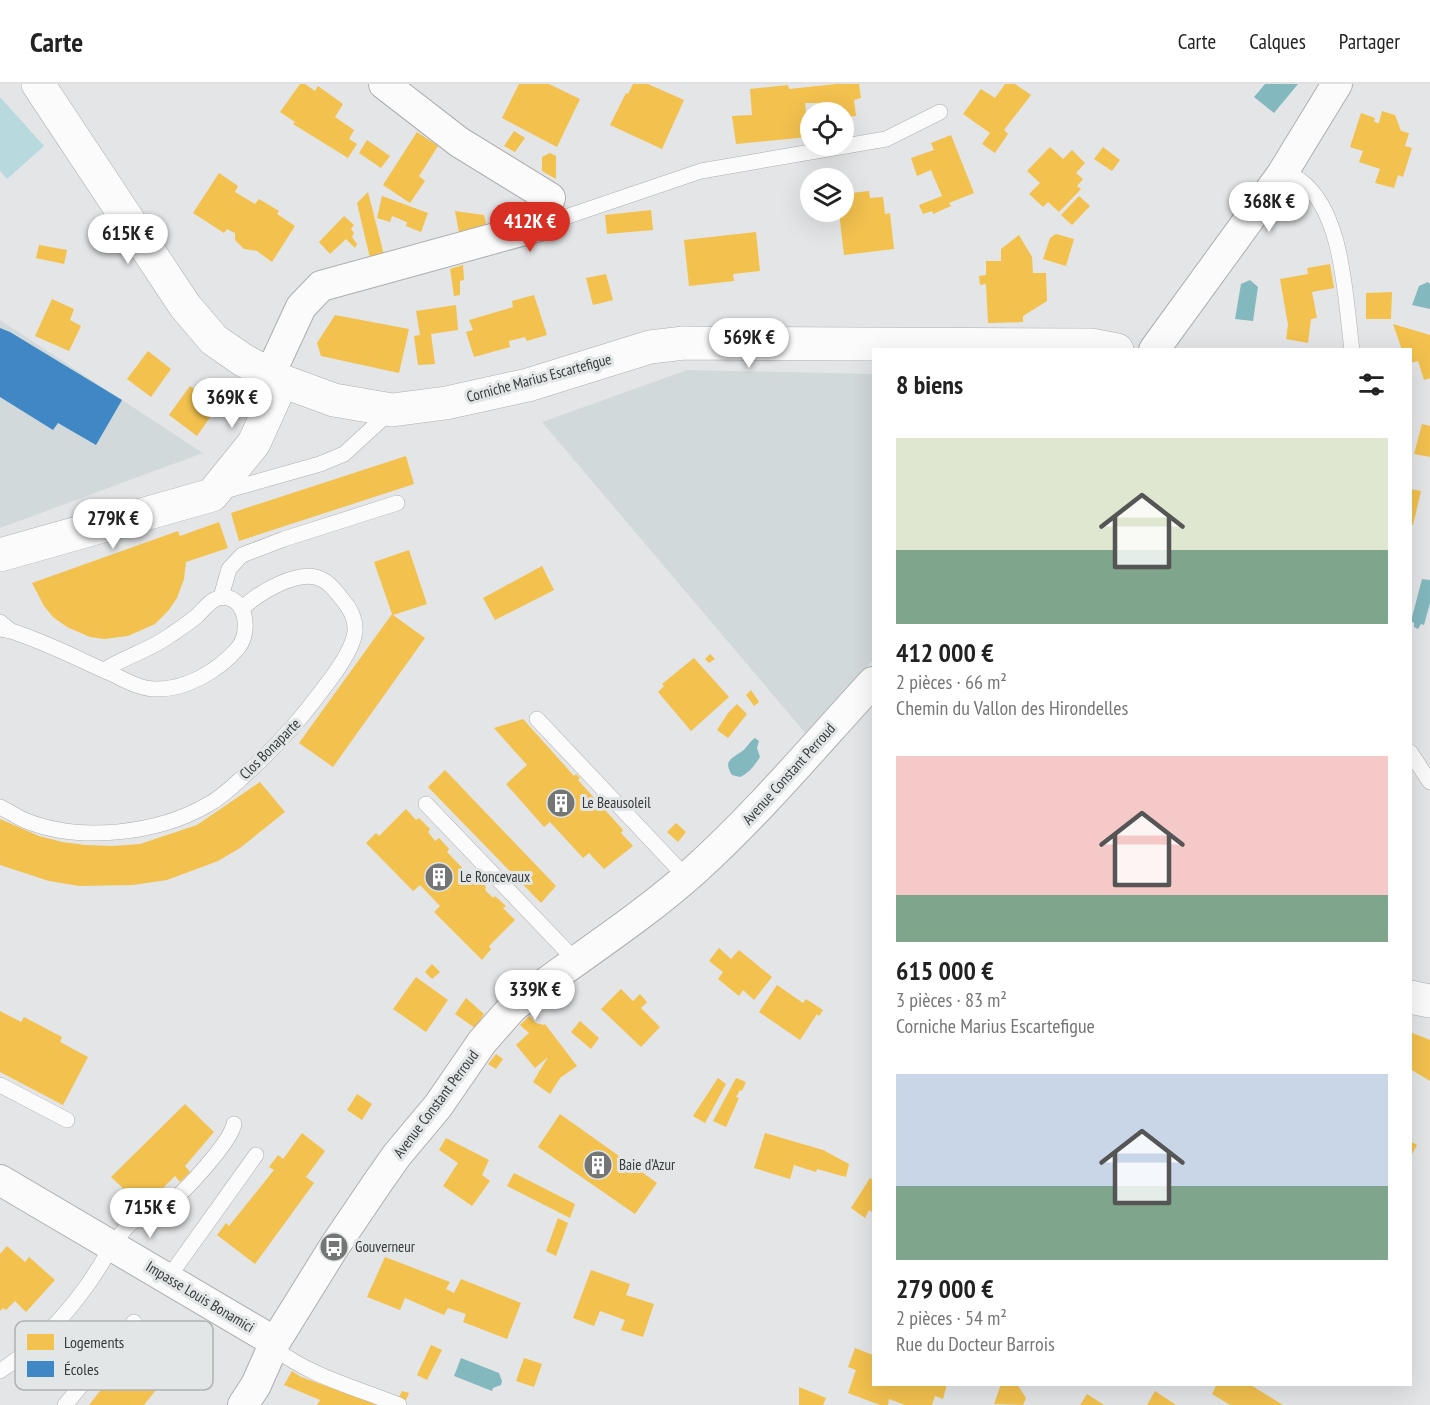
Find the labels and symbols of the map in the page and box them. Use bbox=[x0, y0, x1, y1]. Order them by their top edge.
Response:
pin: 368K € bbox=[1220, 182, 1318, 233]
pin: 412K € bbox=[481, 202, 579, 253]
pin: 615K € bbox=[79, 214, 177, 265]
pin: 569K € bbox=[700, 318, 798, 369]
street label: Corniche Marius Escartefigue bbox=[464, 349, 613, 406]
pin: 369K € bbox=[183, 378, 281, 429]
pin: 279K € bbox=[64, 499, 162, 550]
street label: Clos Bonaparte bbox=[235, 714, 304, 783]
street label: Avenue Constant Perroud bbox=[738, 719, 839, 828]
building icon: Le Beausoleil bbox=[545, 787, 577, 819]
place label: Le Beausoleil bbox=[582, 793, 651, 812]
building icon: Le Roncevaux bbox=[423, 861, 455, 893]
place label: Le Roncevaux bbox=[460, 867, 530, 886]
pin: 339K € bbox=[486, 970, 584, 1021]
street label: Avenue Constant Perroud bbox=[389, 1046, 482, 1161]
building icon: Baie d’Azur bbox=[582, 1149, 614, 1181]
place label: Baie d’Azur bbox=[619, 1155, 676, 1174]
pin: 715K € bbox=[101, 1188, 199, 1239]
bus stop icon: Gouverneur bbox=[318, 1231, 350, 1263]
place label: Gouverneur bbox=[355, 1237, 416, 1256]
street label: Impasse Louis Bonamici bbox=[143, 1257, 258, 1336]
legend bbox=[15, 1321, 213, 1390]
text: Logements bbox=[64, 1332, 124, 1352]
text: Écoles bbox=[64, 1359, 99, 1379]

